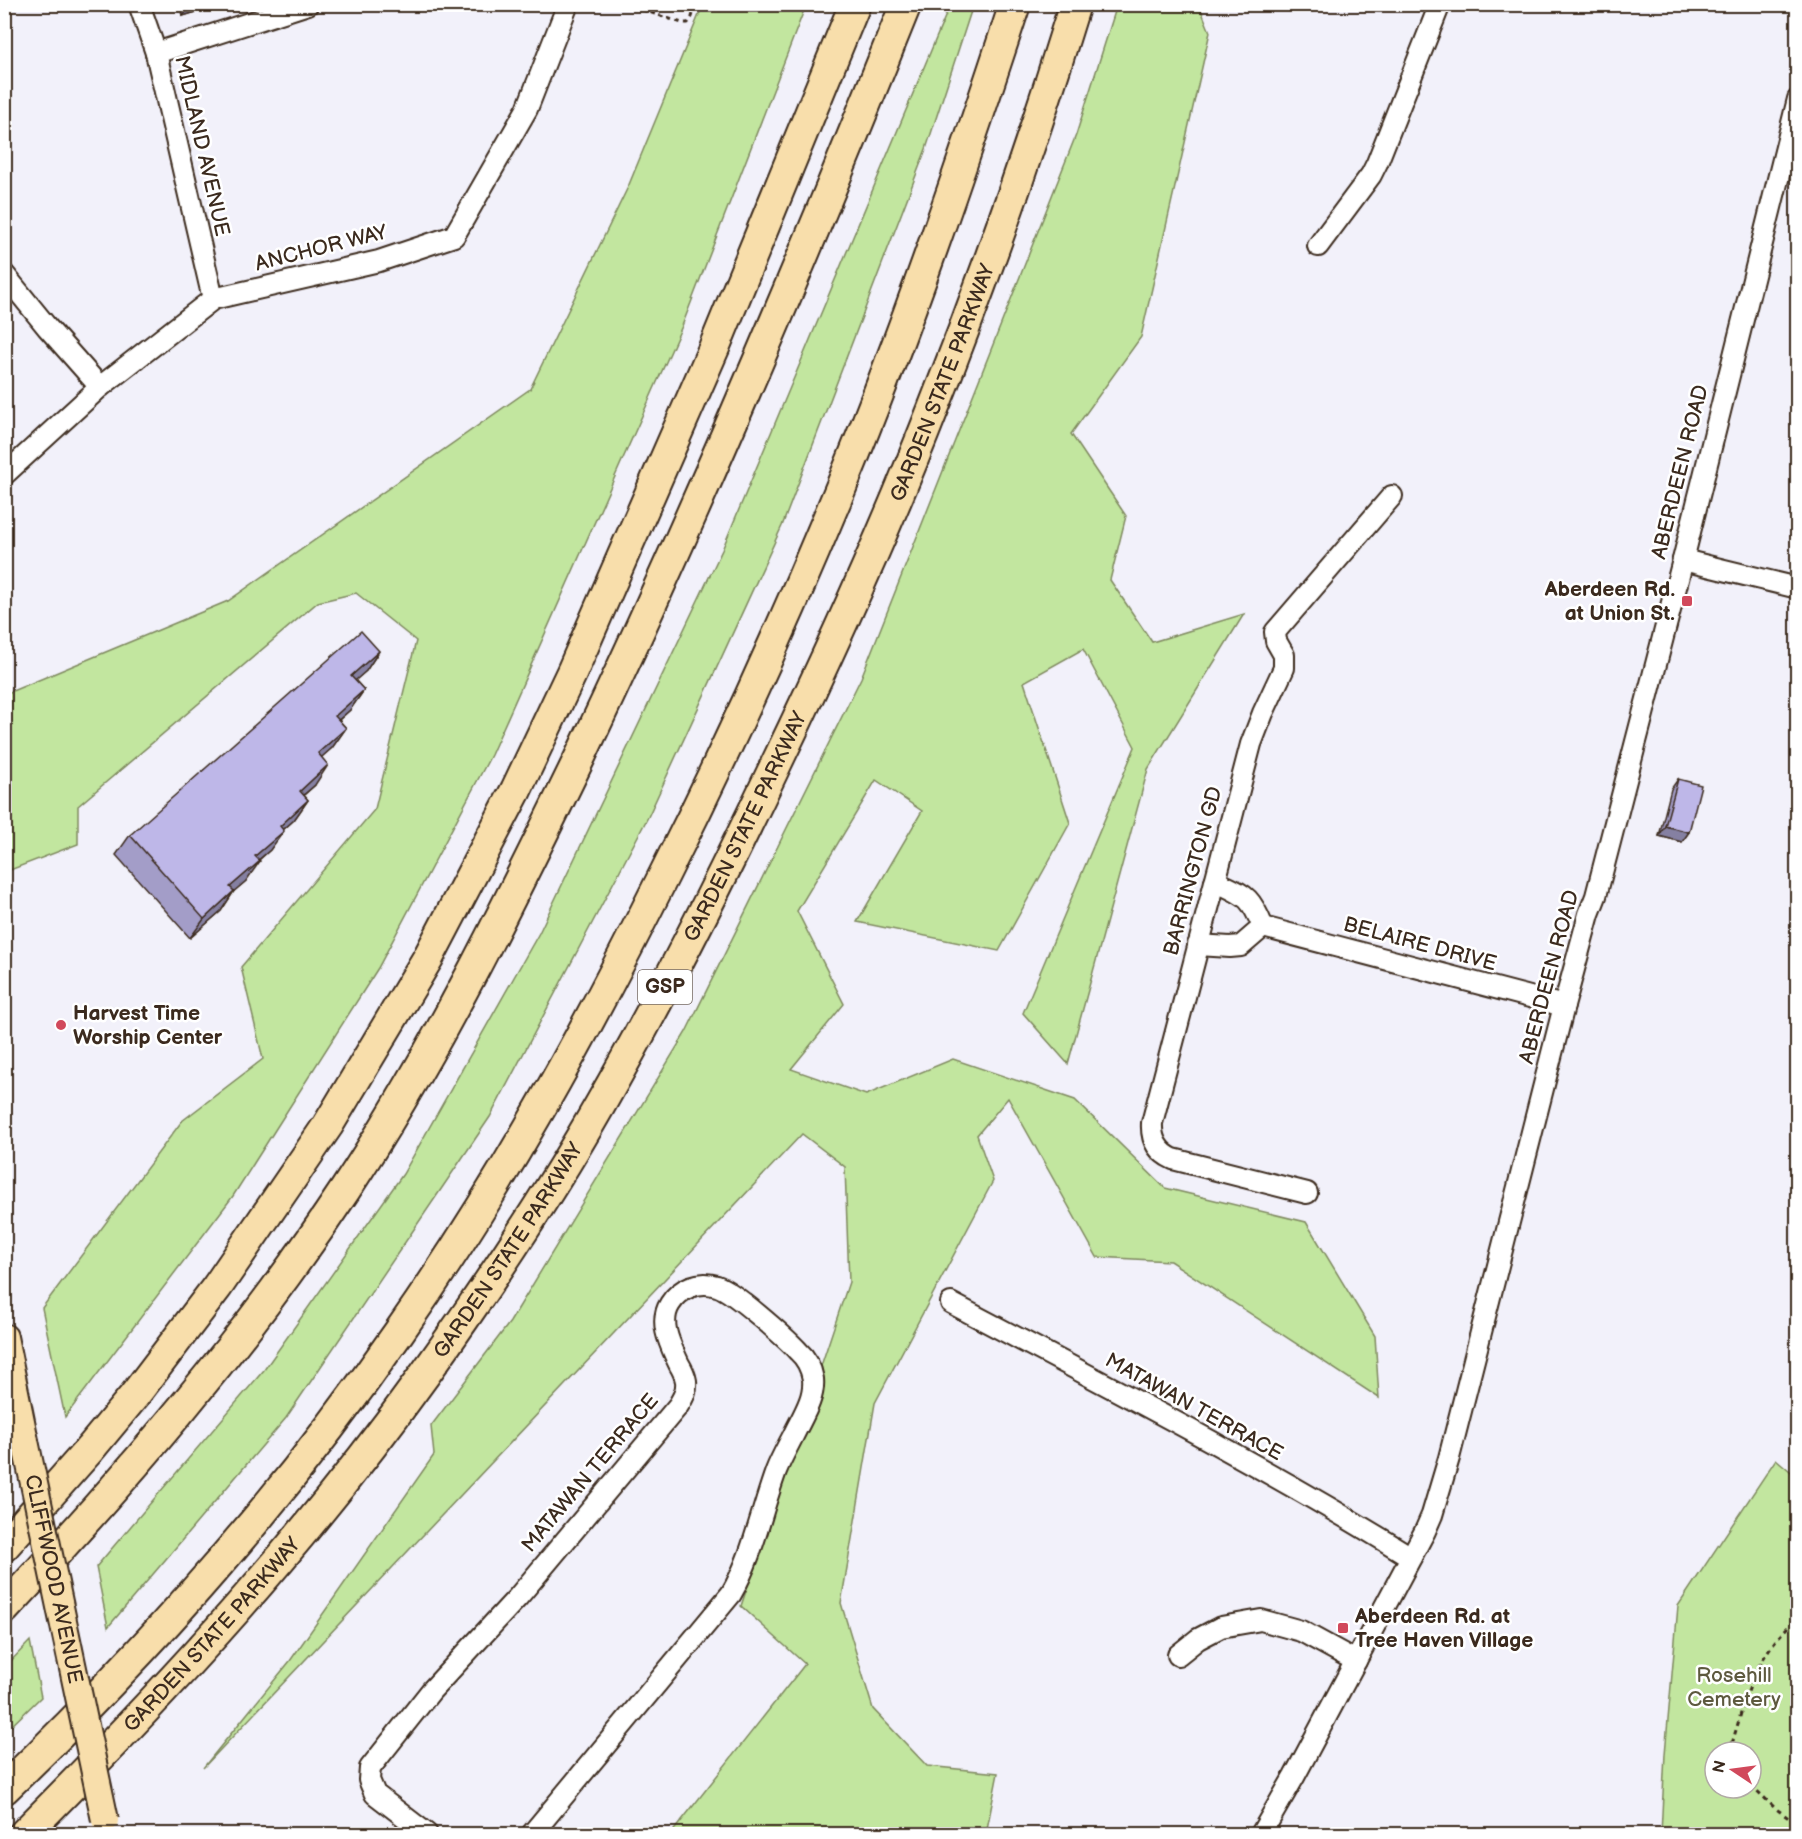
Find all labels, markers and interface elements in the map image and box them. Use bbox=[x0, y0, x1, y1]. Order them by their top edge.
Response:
street label: MIDLAND AVENUE bbox=[169, 53, 235, 239]
street label: ANCHOR WAY bbox=[252, 219, 390, 276]
street label: GARDEN STATE PARKWAY bbox=[884, 260, 1000, 505]
street label: ABERDEEN ROAD bbox=[1646, 382, 1714, 562]
place label: Aberdeen Rd. at Union St. bbox=[1544, 577, 1675, 626]
marker: Aberdeen Rd. at Union St. bbox=[1680, 594, 1694, 608]
street label: GARDEN STATE PARKWAY bbox=[678, 707, 812, 946]
street label: BARRINGTON GD bbox=[1158, 784, 1228, 958]
street label: ABERDEEN ROAD bbox=[1514, 887, 1584, 1067]
street label: BELAIRE DRIVE bbox=[1341, 912, 1499, 976]
road number: GSP bbox=[638, 970, 692, 1004]
place label: Harvest Time Worship Center bbox=[73, 1001, 223, 1050]
marker: Harvest Time Worship Center bbox=[54, 1018, 68, 1032]
street label: GARDEN STATE PARKWAY bbox=[428, 1137, 588, 1363]
street label: MATAWAN TERRACE bbox=[1101, 1348, 1287, 1466]
street label: MATAWAN TERRACE bbox=[516, 1389, 664, 1557]
street label: CLIFFWOOD AVENUE bbox=[20, 1472, 88, 1686]
street label: GARDEN STATE PARKWAY bbox=[118, 1532, 306, 1737]
place label: Aberdeen Rd. at Tree Haven Village bbox=[1354, 1604, 1533, 1653]
marker: Aberdeen Rd. at Tree Haven Village bbox=[1336, 1621, 1350, 1635]
park label: Rosehill Cemetery bbox=[1687, 1663, 1781, 1712]
north arrow bbox=[1703, 1740, 1763, 1800]
text: N bbox=[1709, 1759, 1730, 1775]

